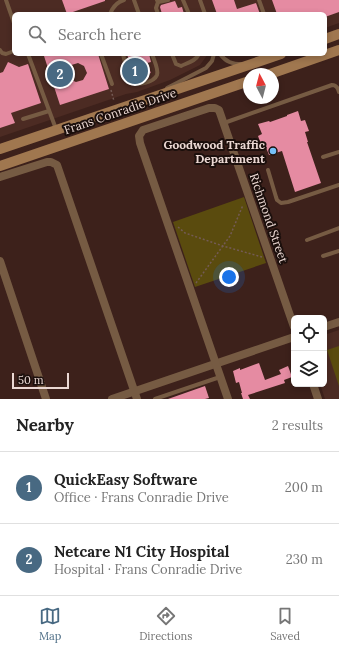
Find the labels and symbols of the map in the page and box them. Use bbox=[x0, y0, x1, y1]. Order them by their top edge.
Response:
pin: 1 bbox=[122, 56, 148, 86]
pin: 2 bbox=[47, 59, 73, 89]
north arrow bbox=[243, 68, 279, 104]
street label: Frans Conradie Drive bbox=[62, 85, 179, 137]
place label: Goodwood Traffic Department bbox=[163, 137, 266, 166]
marker: Goodwood Traffic Department bbox=[268, 146, 278, 156]
street label: Richmond Street bbox=[247, 171, 291, 265]
your location bbox=[219, 267, 239, 287]
scale bar bbox=[12, 371, 69, 390]

